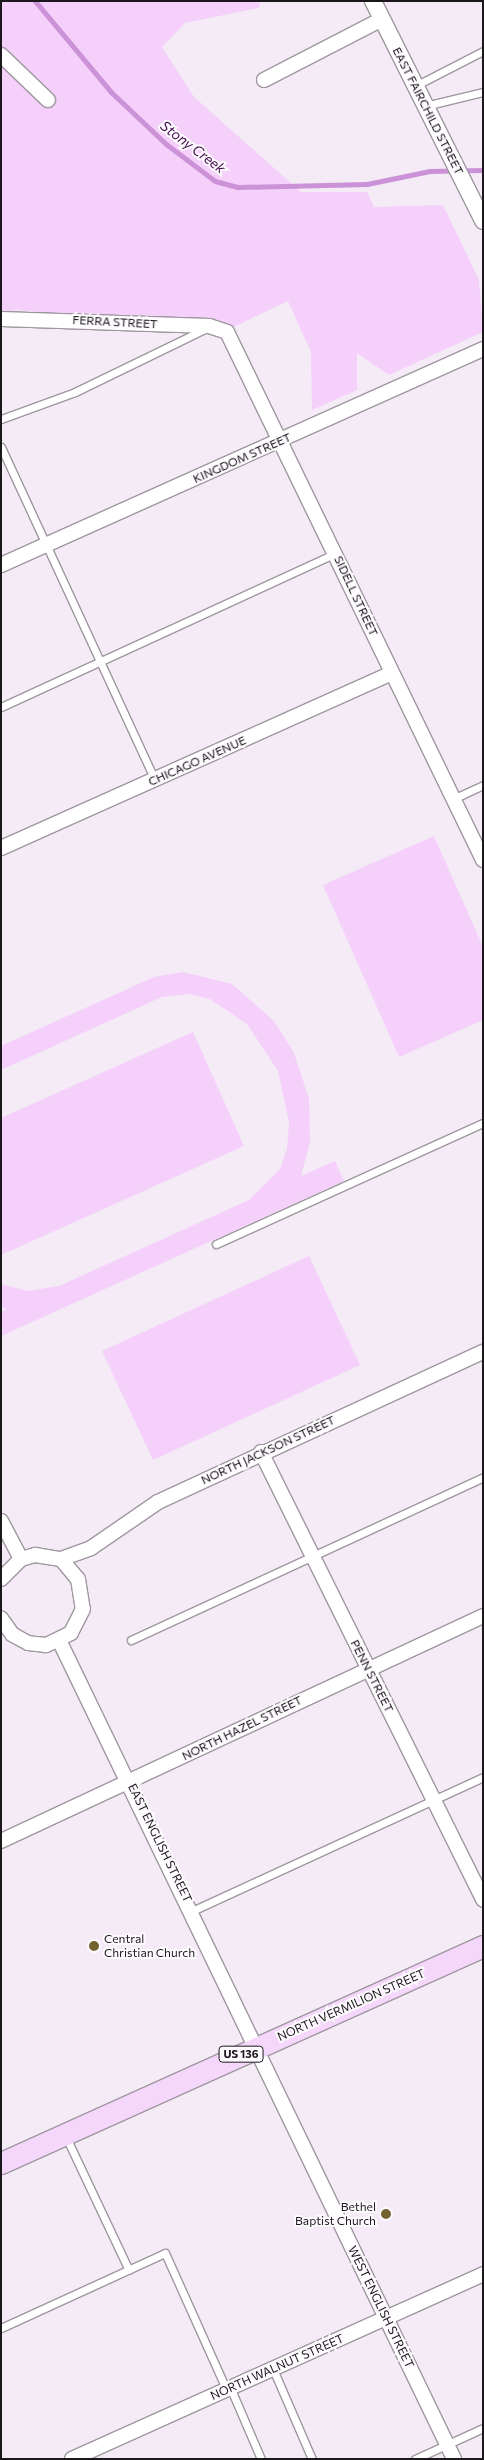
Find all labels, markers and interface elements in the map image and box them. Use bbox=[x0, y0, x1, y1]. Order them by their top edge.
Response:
street label: EAST FAIRCHILD STREET bbox=[390, 45, 466, 177]
water label: Stony Creek bbox=[157, 117, 229, 177]
street label: FERRA STREET bbox=[72, 313, 158, 331]
street label: KINGDOM STREET bbox=[191, 430, 293, 486]
street label: SIDELL STREET bbox=[331, 554, 381, 638]
street label: CHICAGO AVENUE bbox=[146, 733, 248, 789]
street label: NORTH JACKSON STREET bbox=[199, 1413, 337, 1487]
street label: PENN STREET bbox=[348, 1637, 396, 1715]
street label: NORTH HAZEL STREET bbox=[180, 1693, 304, 1763]
street label: EAST ENGLISH STREET bbox=[125, 1781, 195, 1905]
place label: Central Christian Church bbox=[104, 1932, 195, 1960]
marker: Central Christian Church bbox=[88, 1940, 100, 1952]
street label: NORTH VERMILION STREET bbox=[275, 1966, 427, 2044]
road number: US 136 bbox=[218, 2046, 264, 2062]
place label: Bethel Baptist Church bbox=[295, 2200, 376, 2228]
marker: Bethel Baptist Church bbox=[380, 2208, 392, 2220]
street label: WEST ENGLISH STREET bbox=[345, 2243, 417, 2371]
street label: NORTH WALNUT STREET bbox=[208, 2331, 346, 2403]

